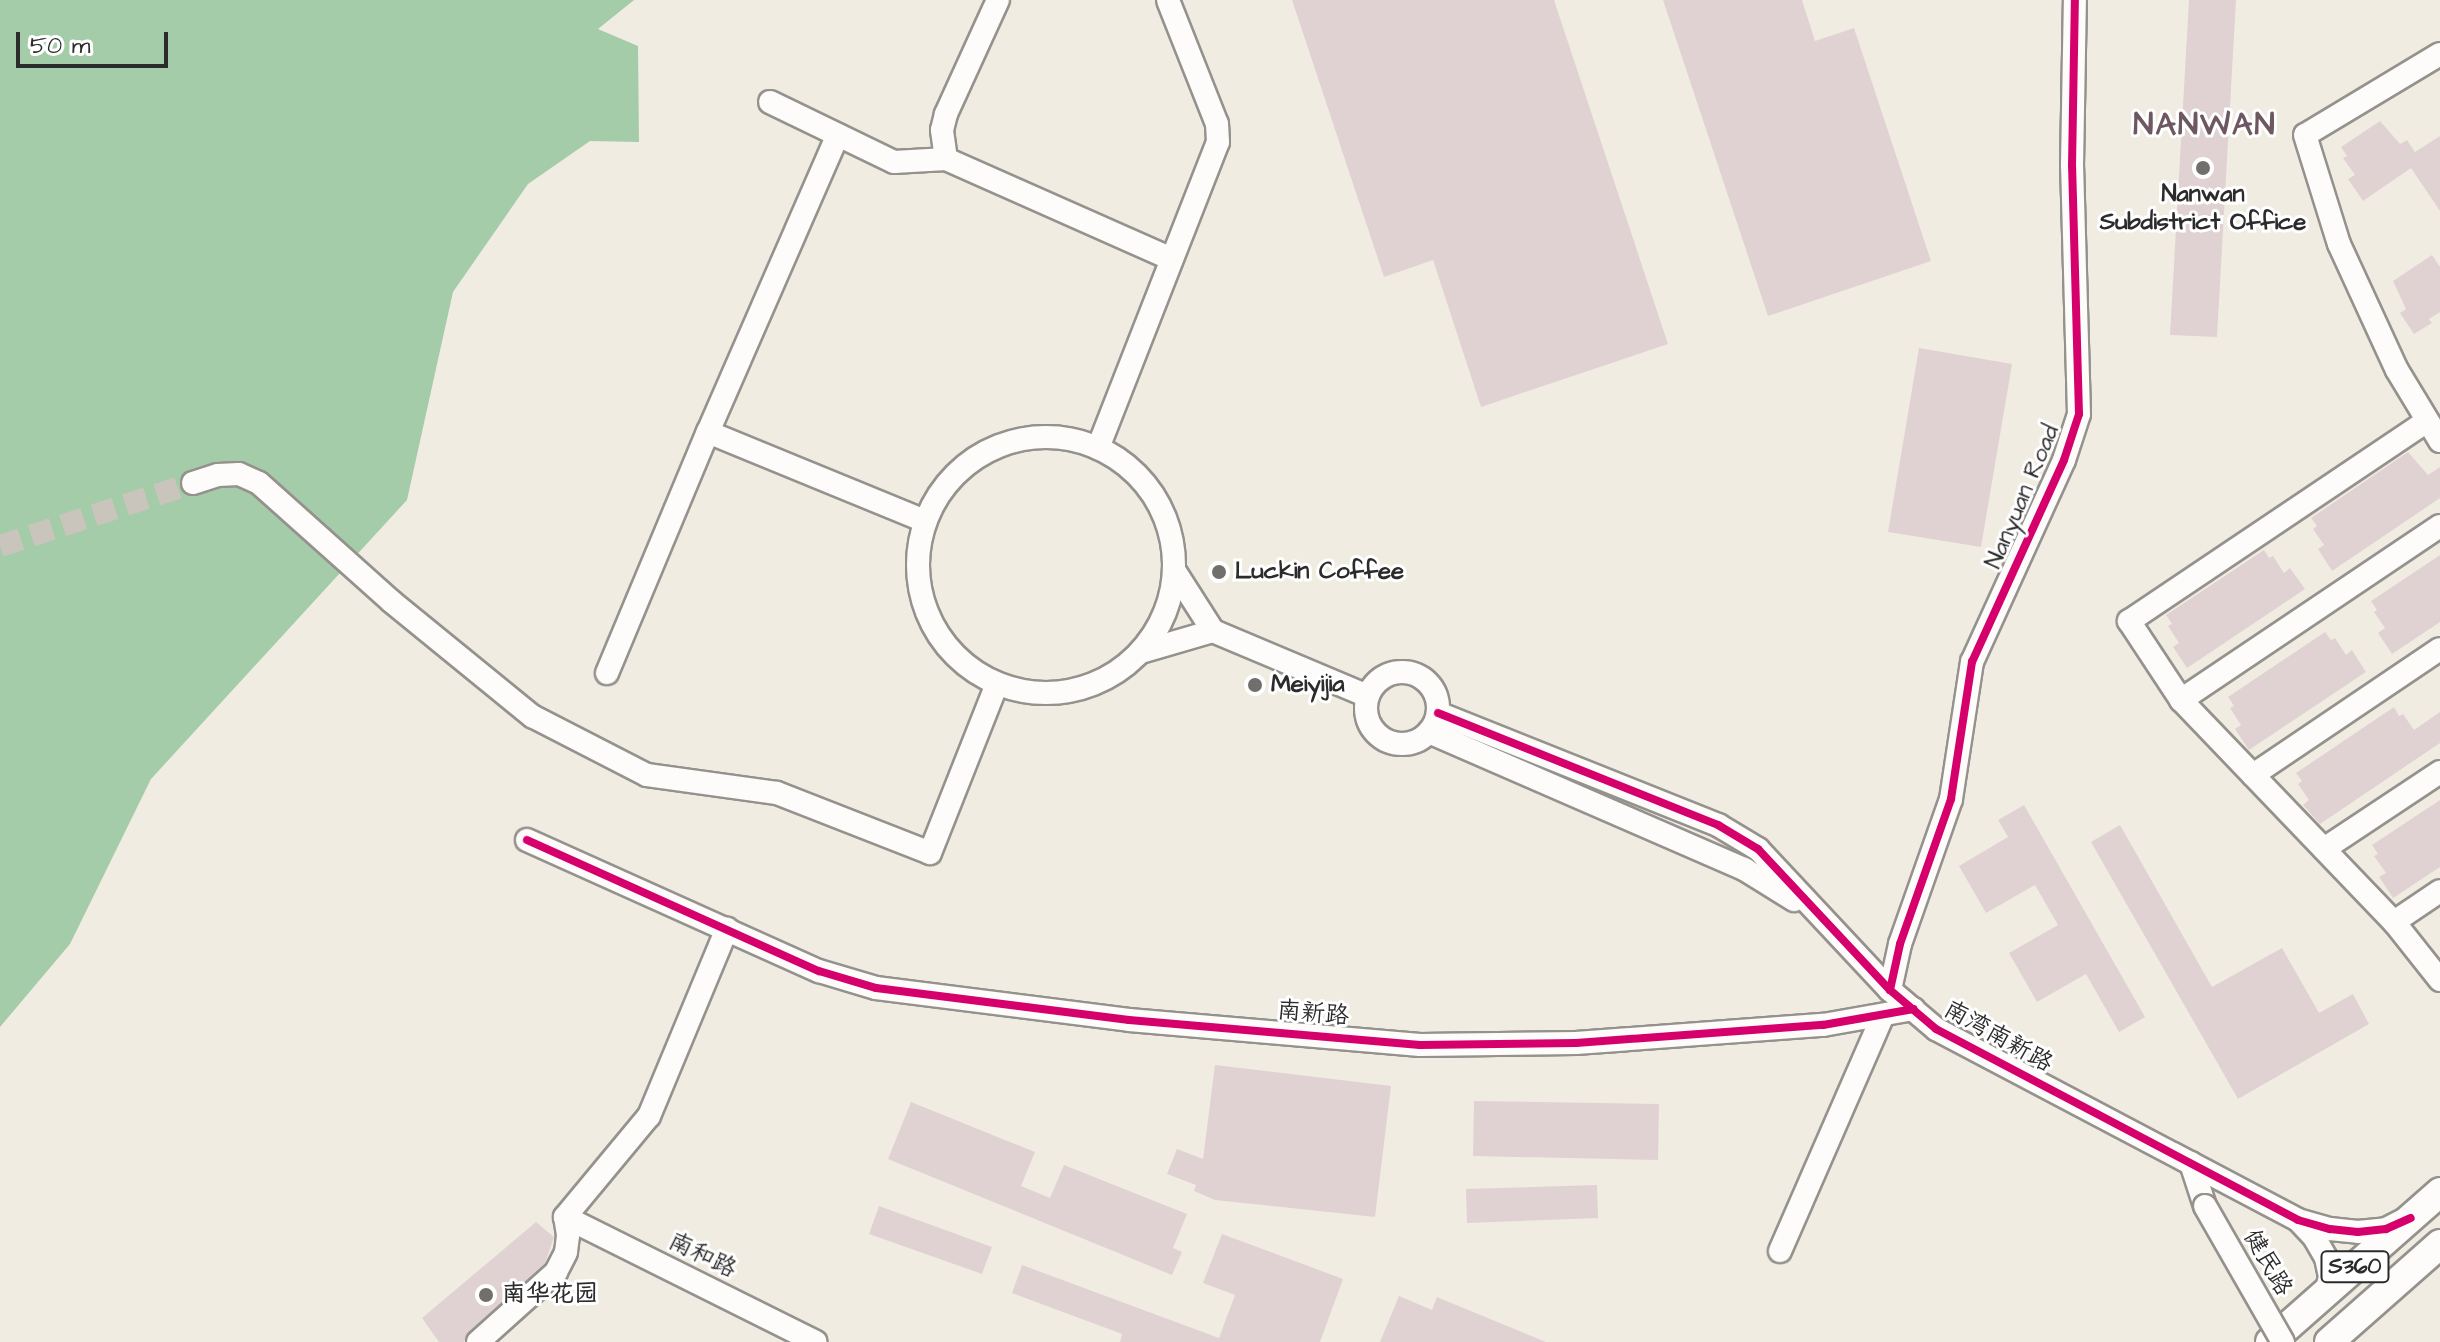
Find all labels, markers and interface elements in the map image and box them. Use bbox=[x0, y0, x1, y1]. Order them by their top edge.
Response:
scale bar bbox=[20, 16, 172, 66]
text: 50 m bbox=[30, 29, 90, 63]
district label: NANWAN bbox=[2133, 106, 2277, 144]
marker: Nanwan Subdistrict Office bbox=[2194, 159, 2212, 177]
place label: Nanwan Subdistrict Office bbox=[2100, 181, 2306, 237]
street label: Nanyuan Road bbox=[1980, 421, 2066, 573]
place label: Luckin Coffee bbox=[1235, 558, 1404, 586]
marker: Luckin Coffee bbox=[1210, 563, 1228, 581]
place label: Meiyijia bbox=[1271, 671, 1344, 699]
marker: Meiyijia bbox=[1246, 676, 1264, 694]
street label: 南湾南新路 bbox=[1939, 995, 2057, 1079]
street label: 南新路 bbox=[1276, 997, 1350, 1031]
street label: 健民路 bbox=[2237, 1225, 2297, 1301]
street label: 南和路 bbox=[663, 1227, 741, 1285]
road number: S360 bbox=[2319, 1249, 2391, 1285]
place label: 南华花园 bbox=[502, 1281, 598, 1309]
marker: 南华花园 bbox=[477, 1286, 495, 1304]

